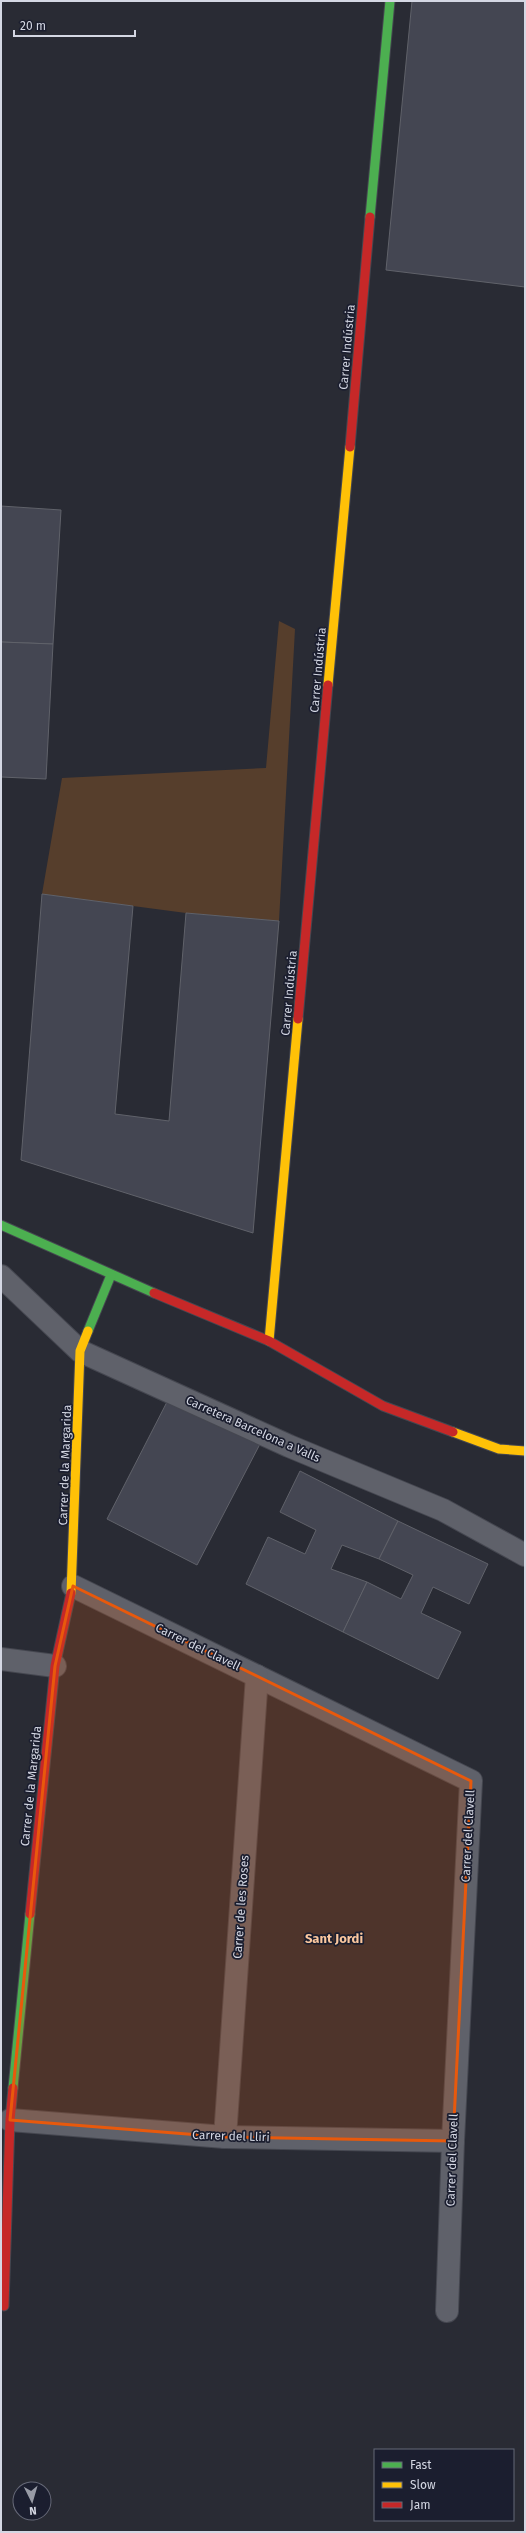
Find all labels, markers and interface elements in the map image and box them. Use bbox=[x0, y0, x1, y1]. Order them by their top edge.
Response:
scale bar bbox=[14, 12, 135, 38]
text: 20 m bbox=[20, 19, 46, 33]
street label: Carrer Indústria bbox=[336, 304, 358, 390]
street label: Carrer Indústria bbox=[307, 627, 329, 713]
street label: Carrer Indústria bbox=[278, 950, 300, 1036]
street label: Carretera Barcelona a Valls bbox=[184, 1393, 323, 1465]
street label: Carrer de la Margarida bbox=[56, 1404, 74, 1526]
street label: Carrer del Clavell bbox=[153, 1620, 243, 1674]
street label: Carrer de la Margarida bbox=[18, 1725, 44, 1847]
street label: Carrer del Clavell bbox=[459, 1789, 477, 1883]
street label: Carrer de les Roses bbox=[230, 1854, 252, 1959]
district label: Sant Jordi bbox=[305, 1931, 363, 1946]
street label: Carrer del Clavell bbox=[443, 2113, 461, 2207]
street label: Carrer del Lliri bbox=[192, 2128, 270, 2144]
legend bbox=[374, 2449, 514, 2521]
text: Fast bbox=[410, 2458, 432, 2472]
text: Slow bbox=[410, 2478, 436, 2492]
north arrow bbox=[12, 2481, 52, 2521]
text: Jam bbox=[410, 2498, 430, 2512]
text: N bbox=[29, 2504, 37, 2517]

